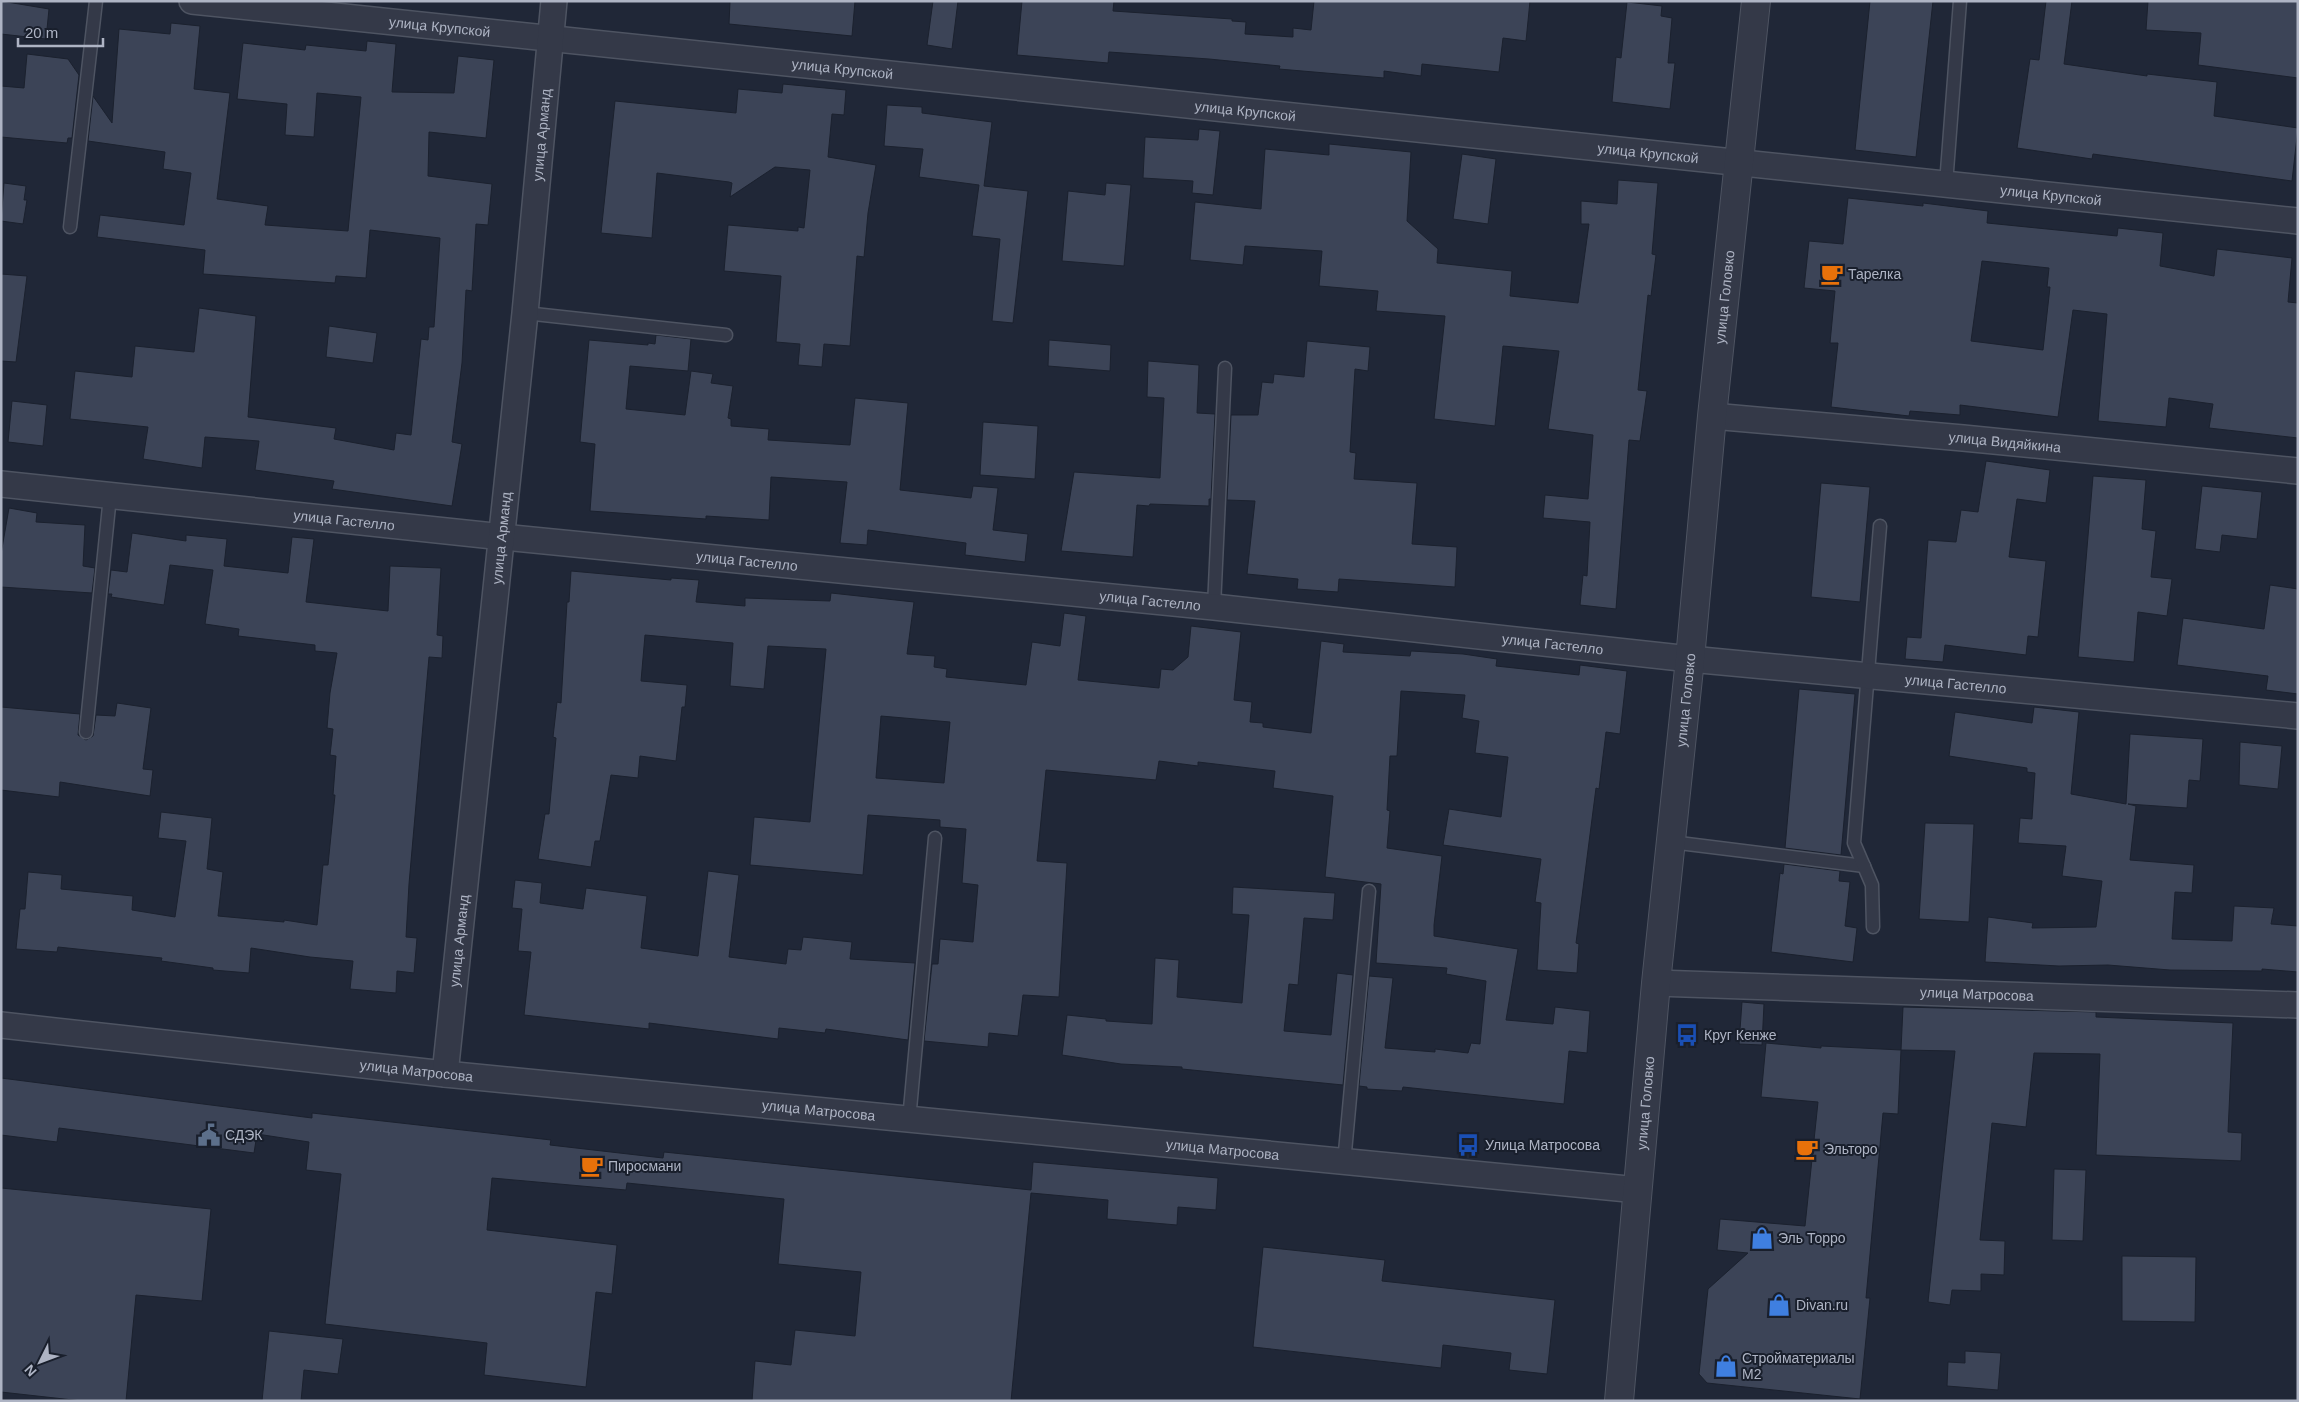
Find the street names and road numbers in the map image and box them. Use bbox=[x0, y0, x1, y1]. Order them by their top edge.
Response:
street label: улица Крупской bbox=[388, 14, 491, 40]
street label: улица Крупской bbox=[791, 56, 894, 82]
street label: улица Арманд bbox=[529, 88, 554, 182]
street label: улица Крупской bbox=[1194, 98, 1297, 124]
street label: улица Крупской bbox=[1597, 140, 1699, 166]
street label: улица Крупской bbox=[1999, 182, 2102, 208]
street label: улица Головко bbox=[1712, 249, 1738, 345]
street label: улица Видяйкина bbox=[1948, 429, 2062, 456]
street label: улица Арманд bbox=[489, 491, 514, 585]
street label: улица Гастелло bbox=[293, 507, 396, 534]
street label: улица Гастелло bbox=[696, 548, 799, 574]
street label: улица Гастелло bbox=[1099, 588, 1202, 614]
street label: улица Гастелло bbox=[1501, 631, 1604, 658]
street label: улица Головко bbox=[1673, 652, 1698, 748]
street label: улица Гастелло bbox=[1904, 671, 2007, 697]
street label: улица Арманд bbox=[446, 894, 472, 988]
street label: улица Матросова bbox=[1920, 984, 2034, 1004]
street label: улица Головко bbox=[1633, 1055, 1658, 1151]
street label: улица Матросова bbox=[359, 1057, 474, 1085]
street label: улица Матросова bbox=[761, 1097, 876, 1124]
street label: улица Матросова bbox=[1165, 1136, 1280, 1163]

